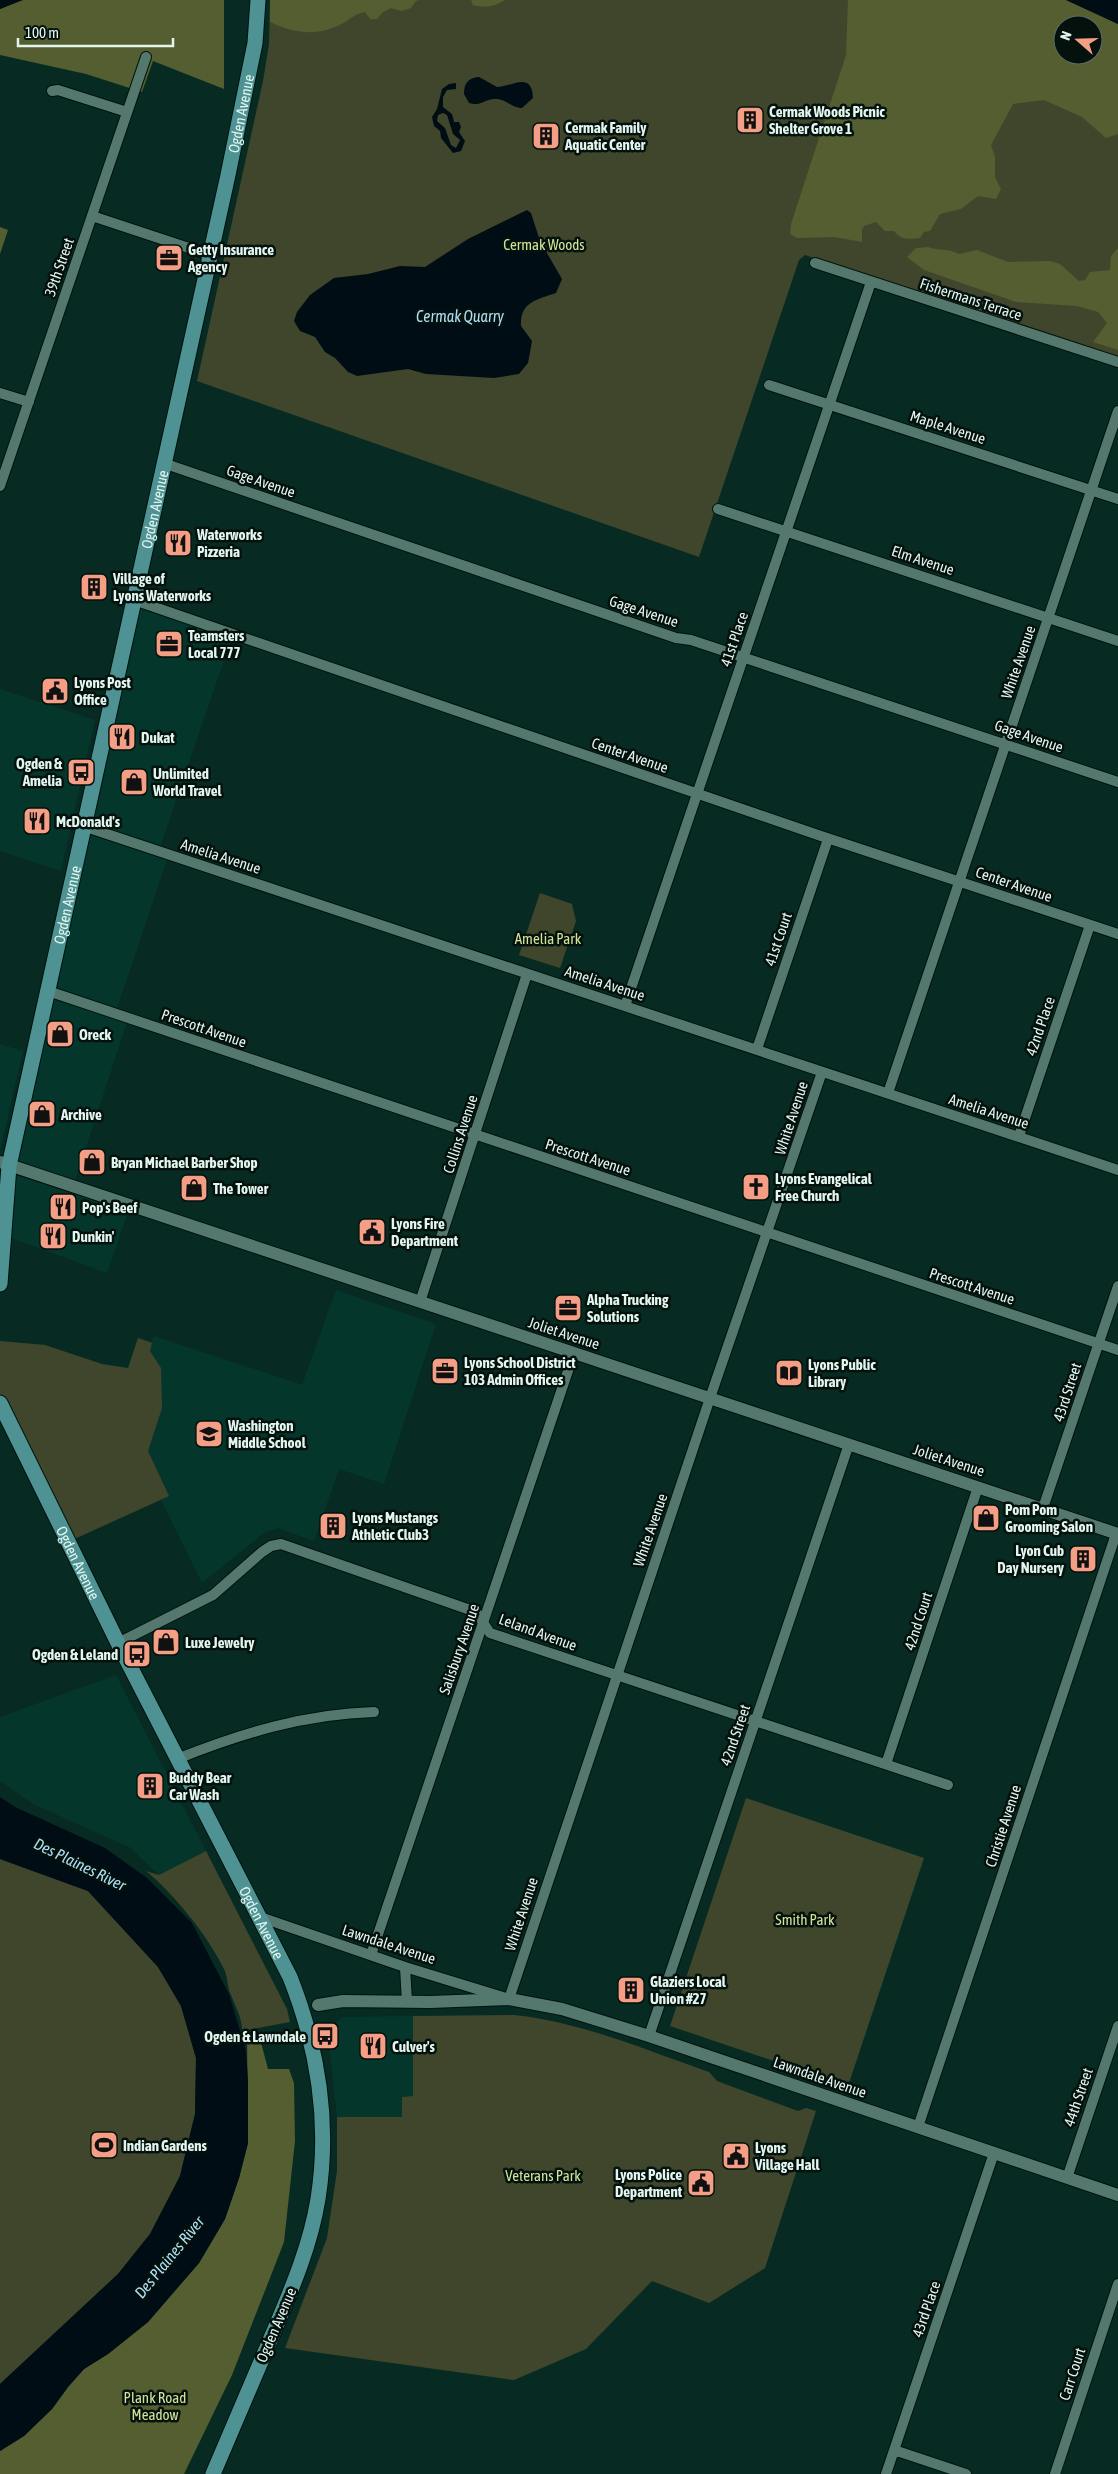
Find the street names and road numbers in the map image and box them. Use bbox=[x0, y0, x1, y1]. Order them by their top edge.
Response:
street label: Ogden Avenue bbox=[224, 73, 257, 154]
street label: 39th Street bbox=[41, 236, 77, 298]
street label: Fishermans Terrace bbox=[918, 275, 1024, 324]
street label: Maple Avenue bbox=[908, 407, 988, 447]
street label: Gage Avenue bbox=[224, 461, 298, 501]
street label: Ogden Avenue bbox=[137, 468, 171, 550]
street label: Elm Avenue bbox=[890, 542, 957, 578]
street label: Gage Avenue bbox=[607, 592, 681, 630]
street label: 41st Place bbox=[717, 609, 751, 668]
street label: White Avenue bbox=[998, 623, 1038, 701]
street label: Gage Avenue bbox=[992, 716, 1066, 756]
street label: Center Avenue bbox=[589, 734, 671, 776]
street label: Amelia Avenue bbox=[179, 835, 263, 877]
street label: Center Avenue bbox=[973, 863, 1055, 905]
street label: Ogden Avenue bbox=[50, 864, 84, 945]
street label: 41st Court bbox=[761, 910, 795, 968]
street label: Amelia Avenue bbox=[563, 962, 647, 1004]
street label: 42nd Place bbox=[1022, 994, 1058, 1058]
street label: Prescott Avenue bbox=[159, 1006, 249, 1051]
street label: White Avenue bbox=[771, 1079, 811, 1157]
street label: Amelia Avenue bbox=[947, 1090, 1031, 1132]
street label: Collins Avenue bbox=[439, 1093, 481, 1175]
street label: Prescott Avenue bbox=[543, 1135, 633, 1179]
street label: Prescott Avenue bbox=[927, 1264, 1017, 1308]
street label: Joliet Avenue bbox=[526, 1313, 602, 1353]
street label: 43rd Street bbox=[1050, 1361, 1084, 1423]
street label: Joliet Avenue bbox=[911, 1440, 987, 1480]
street label: White Avenue bbox=[630, 1491, 670, 1569]
street label: Ogden Avenue bbox=[53, 1523, 104, 1602]
street label: 42nd Court bbox=[901, 1590, 935, 1652]
street label: Salisbury Avenue bbox=[436, 1601, 482, 1696]
street label: Leland Avenue bbox=[497, 1610, 579, 1654]
street label: 42nd Street bbox=[717, 1702, 753, 1768]
street label: Christie Avenue bbox=[982, 1783, 1024, 1869]
street label: White Avenue bbox=[501, 1875, 541, 1953]
street label: Ogden Avenue bbox=[236, 1883, 288, 1962]
street label: Lawndale Avenue bbox=[340, 1921, 438, 1967]
street label: Lawndale Avenue bbox=[771, 2053, 869, 2101]
street label: 44th Street bbox=[1060, 2066, 1096, 2128]
street label: 43rd Place bbox=[908, 2278, 944, 2339]
street label: Ogden Avenue bbox=[253, 2285, 299, 2365]
street label: Carr Court bbox=[1056, 2346, 1088, 2402]

